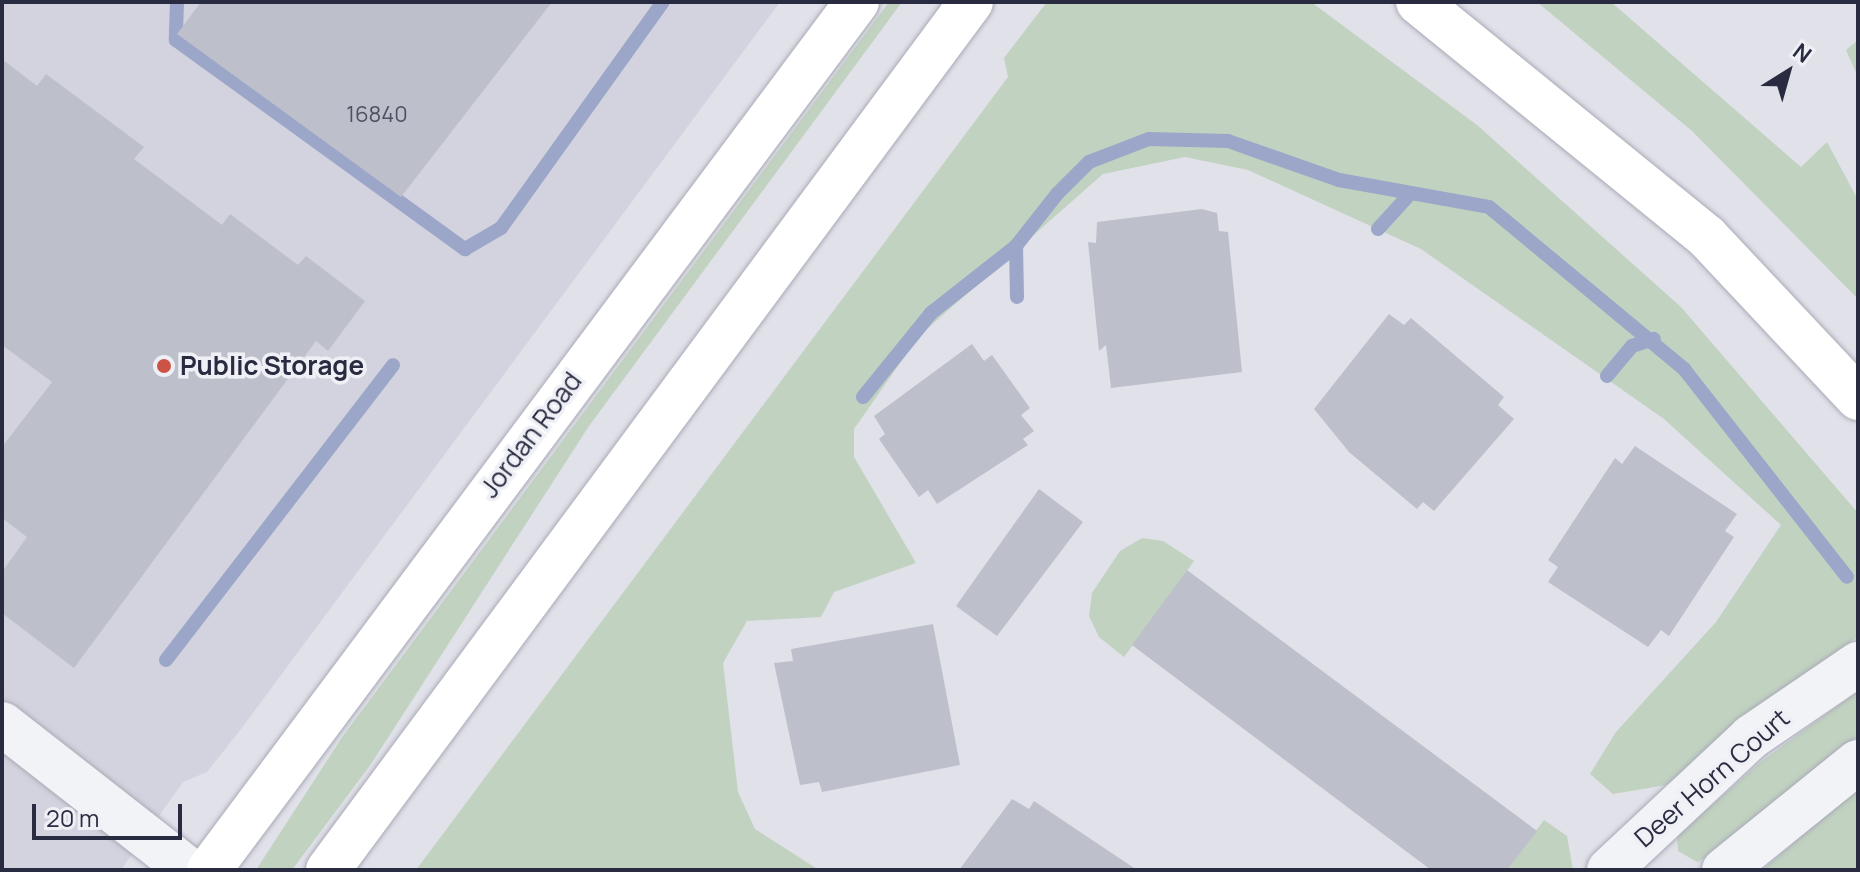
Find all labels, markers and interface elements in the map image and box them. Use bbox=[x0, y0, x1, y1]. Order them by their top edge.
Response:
north arrow bbox=[1748, 32, 1828, 112]
text: N bbox=[1787, 36, 1818, 70]
house number: 16840 bbox=[346, 102, 408, 128]
place label: Public Storage bbox=[180, 350, 364, 382]
marker: Public Storage bbox=[155, 357, 173, 375]
street label: Jordan Road bbox=[474, 366, 588, 504]
street label: Deer Horn Court bbox=[1628, 702, 1796, 854]
scale bar bbox=[36, 788, 186, 838]
text: 20 m bbox=[46, 801, 99, 834]

